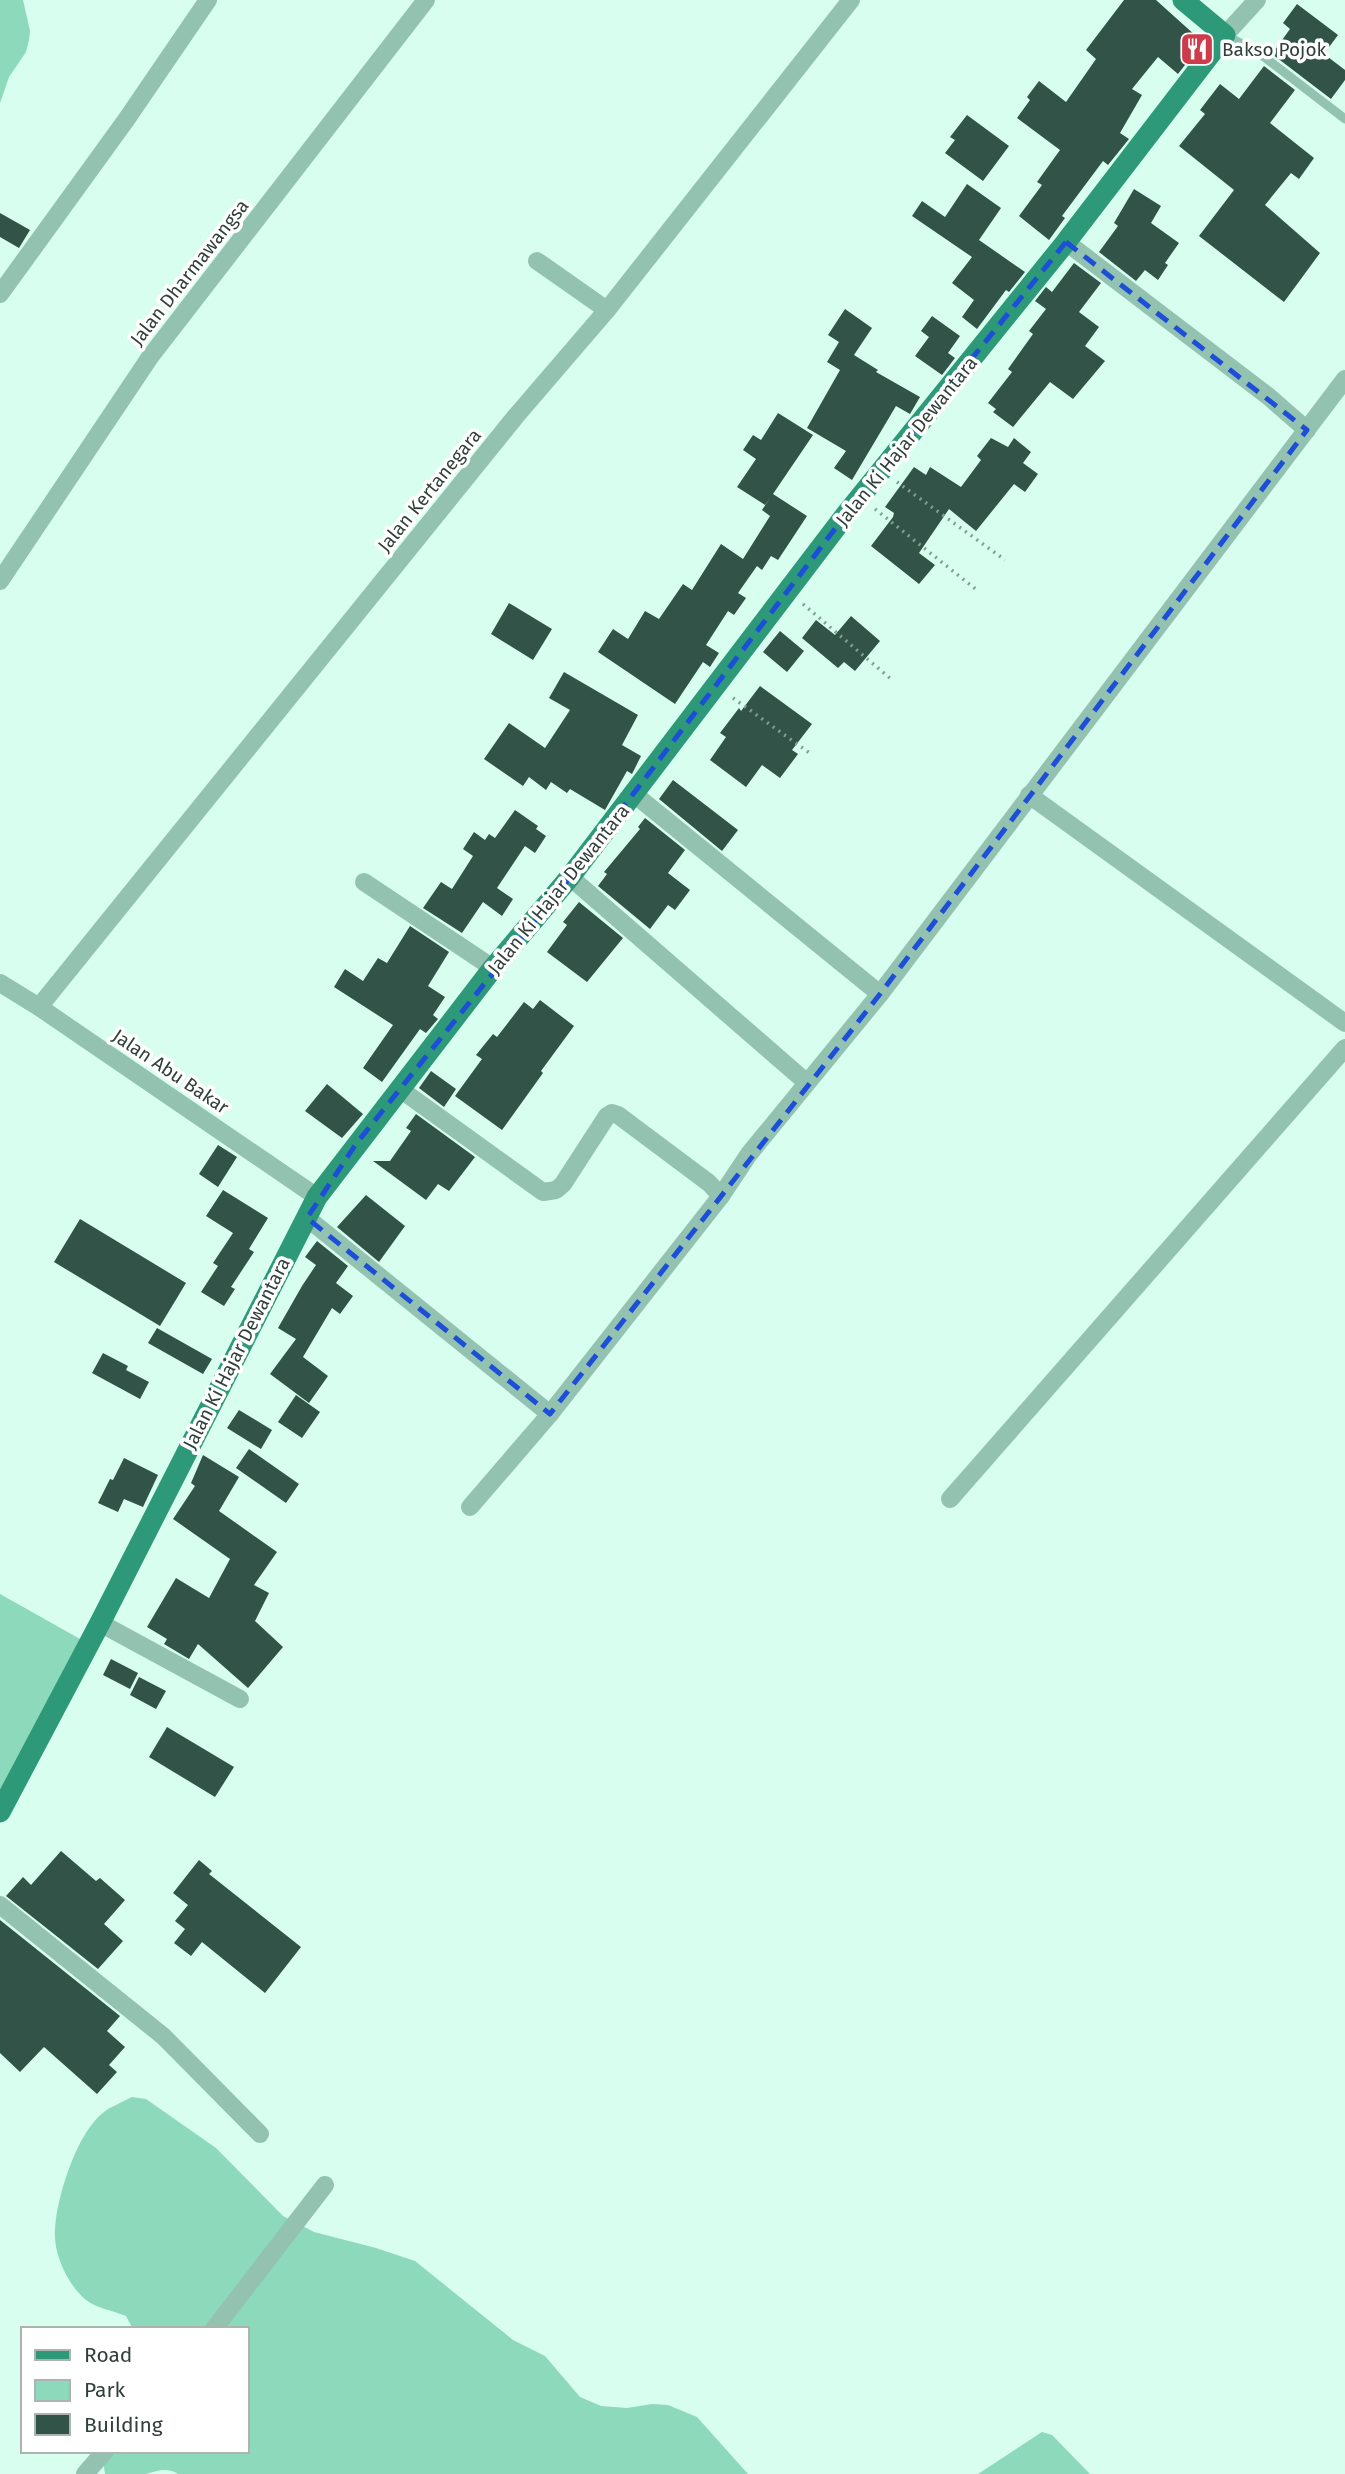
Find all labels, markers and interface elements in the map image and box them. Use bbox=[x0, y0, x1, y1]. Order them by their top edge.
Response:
restaurant icon: Bakso Pojok bbox=[1178, 30, 1216, 68]
place label: Bakso Pojok bbox=[1222, 38, 1327, 61]
street label: Jalan Dharmawangsa bbox=[125, 195, 254, 350]
street label: Jalan Ki Hajar Dewantara bbox=[831, 352, 982, 531]
street label: Jalan Kertanegara bbox=[373, 424, 486, 557]
street label: Jalan Ki Hajar Dewantara bbox=[483, 800, 634, 979]
street label: Jalan Abu Bakar bbox=[108, 1024, 234, 1119]
street label: Jalan Ki Hajar Dewantara bbox=[178, 1254, 295, 1453]
legend bbox=[21, 2327, 248, 2453]
text: Road bbox=[84, 2342, 132, 2368]
text: Park bbox=[84, 2377, 126, 2403]
text: Building bbox=[84, 2412, 163, 2438]

